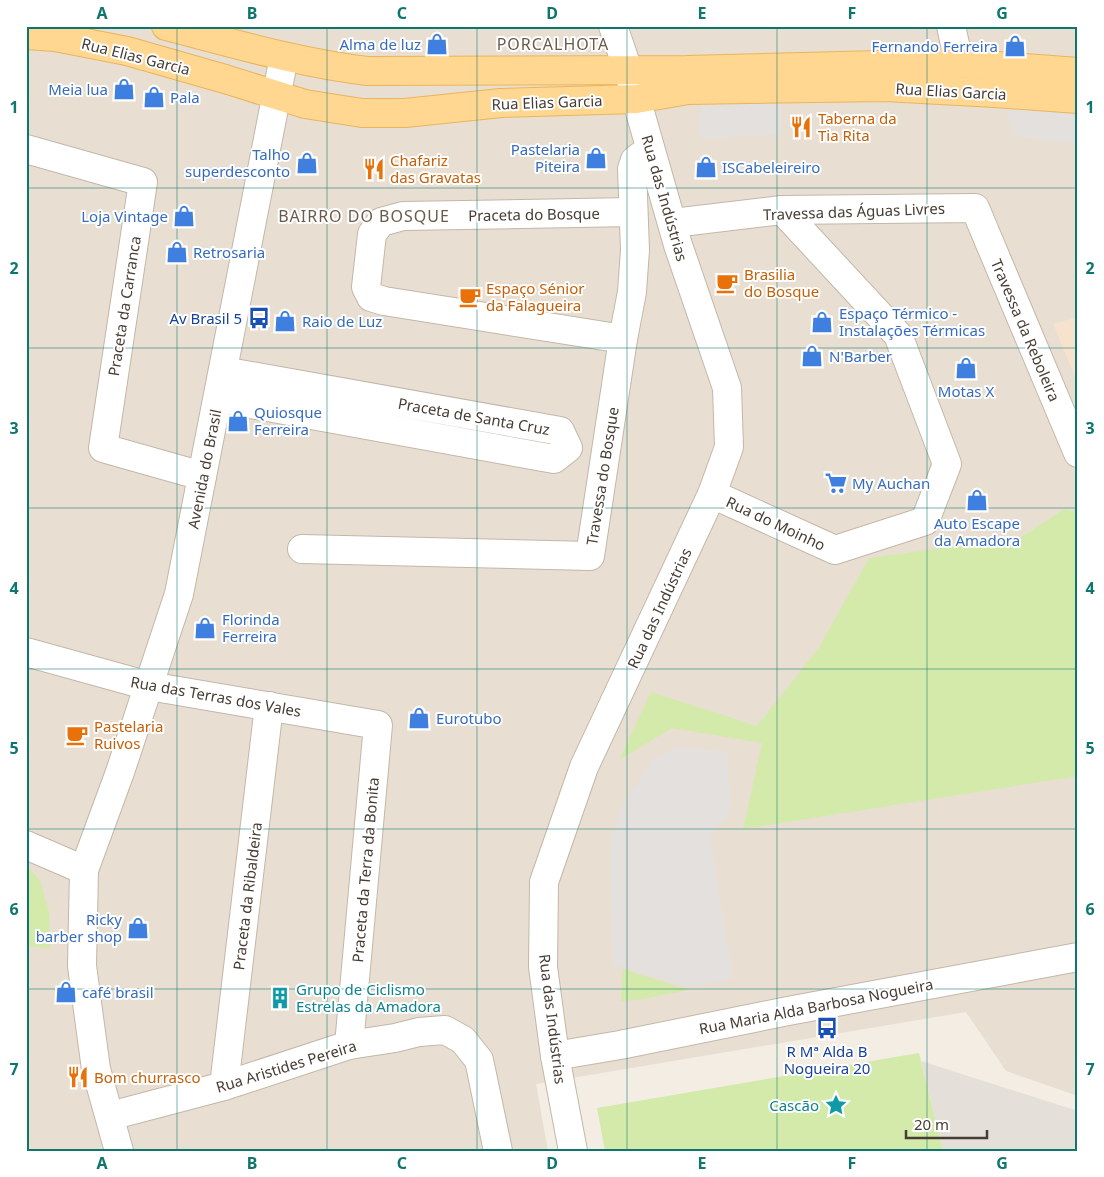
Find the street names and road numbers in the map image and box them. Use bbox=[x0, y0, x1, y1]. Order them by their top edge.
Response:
street label: Rua Elias Garcia bbox=[80, 33, 192, 79]
street label: Rua Elias Garcia bbox=[895, 78, 1007, 104]
street label: Rua Elias Garcia bbox=[491, 90, 603, 114]
street label: Rua das Indústrias bbox=[637, 132, 693, 264]
street label: Travessa das Águas Livres bbox=[763, 198, 945, 224]
street label: Praceta do Bosque bbox=[468, 203, 600, 225]
street label: Praceta da Carranca bbox=[103, 235, 145, 377]
street label: Travessa da Reboleira bbox=[987, 256, 1065, 404]
street label: Praceta de Santa Cruz bbox=[396, 393, 552, 439]
street label: Travessa do Bosque bbox=[581, 405, 623, 547]
street label: Avenida do Brasil bbox=[183, 407, 225, 531]
street label: Rua do Moinho bbox=[723, 491, 829, 555]
street label: Rua das Indústrias bbox=[622, 545, 696, 671]
street label: Rua das Terras dos Vales bbox=[129, 671, 303, 721]
street label: Praceta da Terra da Bonita bbox=[347, 777, 383, 963]
street label: Praceta da Ribaldeira bbox=[228, 821, 266, 971]
street label: Rua das Indústrias bbox=[535, 953, 571, 1085]
street label: Rua Maria Alda Barbosa Nogueira bbox=[697, 973, 935, 1039]
street label: Rua Aristides Pereira bbox=[213, 1035, 359, 1097]

